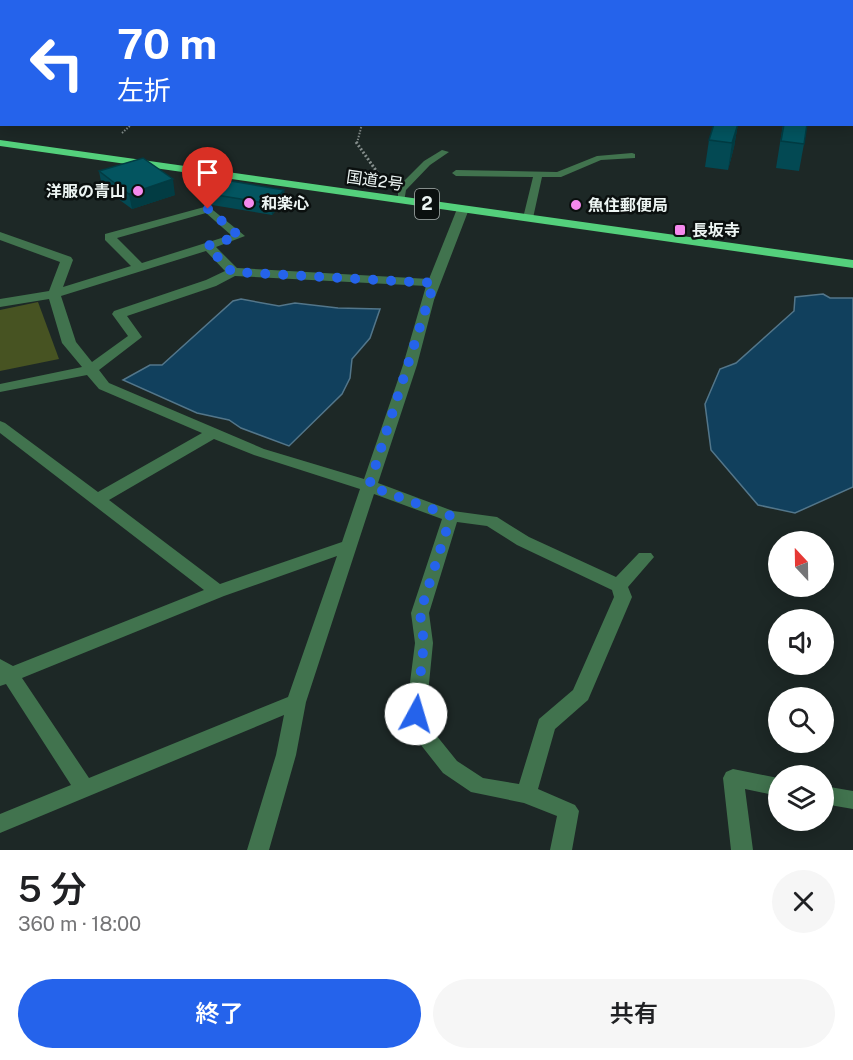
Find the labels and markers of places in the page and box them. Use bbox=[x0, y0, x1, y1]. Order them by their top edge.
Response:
pin bbox=[182, 147, 233, 209]
place label: 洋服の青山 bbox=[46, 182, 126, 201]
marker: 洋服の青山 bbox=[131, 184, 145, 198]
place label: 和楽心 bbox=[261, 194, 309, 213]
marker: 和楽心 bbox=[242, 196, 256, 210]
place label: 魚住郵便局 bbox=[588, 196, 668, 215]
marker: 魚住郵便局 bbox=[569, 198, 583, 212]
place label: 長坂寺 bbox=[692, 221, 740, 240]
marker: 長坂寺 bbox=[673, 223, 687, 237]

